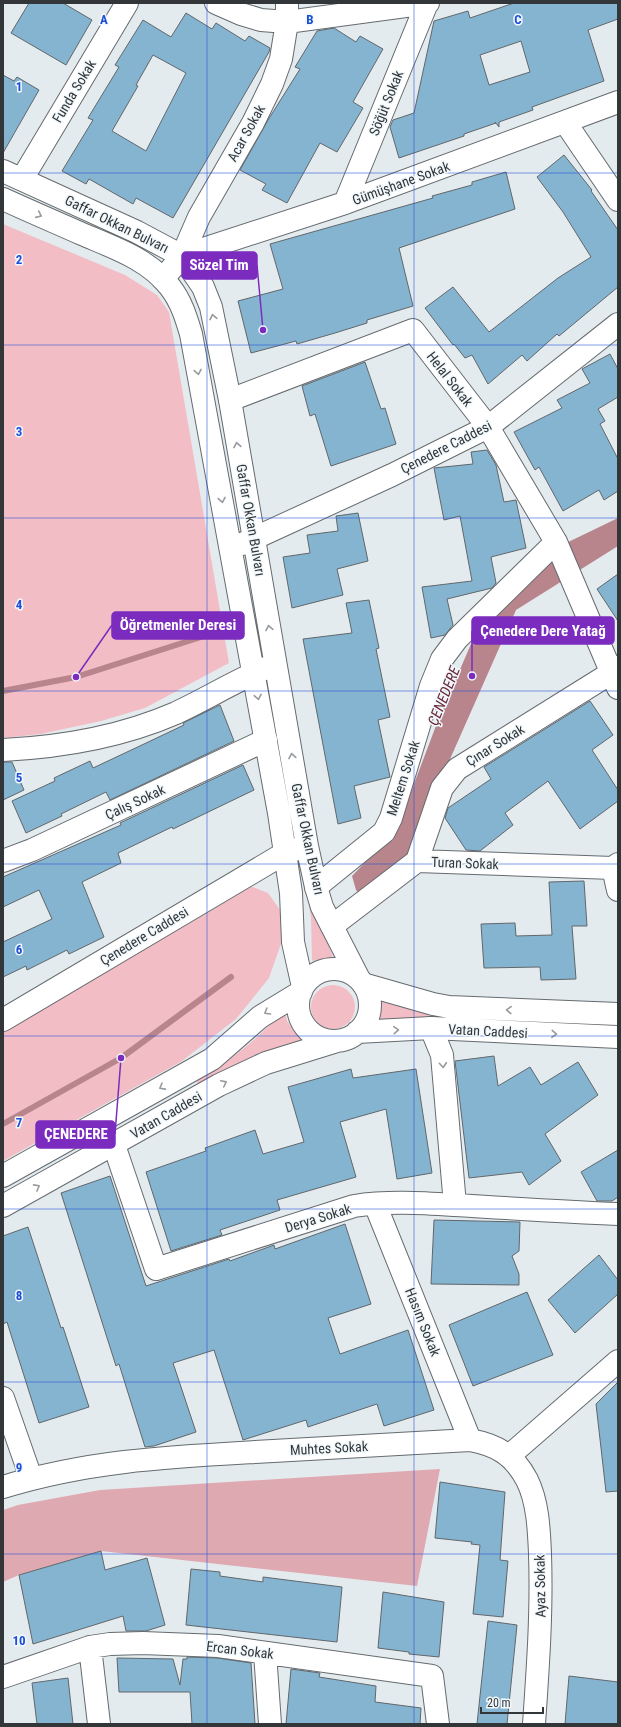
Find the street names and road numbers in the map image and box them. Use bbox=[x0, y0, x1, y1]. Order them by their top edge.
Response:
street label: Funda Sokak bbox=[49, 56, 99, 125]
street label: Söğüt Sokak bbox=[366, 67, 407, 138]
street label: Acar Sokak bbox=[224, 101, 268, 164]
street label: Gümüşhane Sokak bbox=[350, 158, 452, 208]
street label: Gaffar Okkan Bulvarı bbox=[62, 192, 172, 256]
street label: Helal Sokak bbox=[424, 348, 477, 410]
street label: Çenedere Caddesi bbox=[398, 417, 494, 477]
street label: Gaffar Okkan Bulvarı bbox=[233, 463, 269, 577]
street label: Çınar Sokak bbox=[463, 720, 528, 769]
street label: Meltem Sokak bbox=[383, 738, 423, 818]
street label: Çalış Sokak bbox=[102, 781, 168, 823]
street label: Gaffar Okkan Bulvarı bbox=[288, 782, 328, 896]
street label: Turan Sokak bbox=[431, 854, 500, 872]
street label: Çenedere Caddesi bbox=[97, 903, 191, 969]
street label: Vatan Caddesi bbox=[448, 1021, 528, 1041]
street label: Vatan Caddesi bbox=[127, 1088, 205, 1142]
street label: Derya Sokak bbox=[283, 1200, 354, 1236]
street label: Hasım Sokak bbox=[402, 1285, 444, 1359]
street label: Muhtes Sokak bbox=[290, 1438, 369, 1458]
street label: Ayaz Sokak bbox=[531, 1554, 549, 1618]
street label: Ercan Sokak bbox=[205, 1638, 275, 1662]

